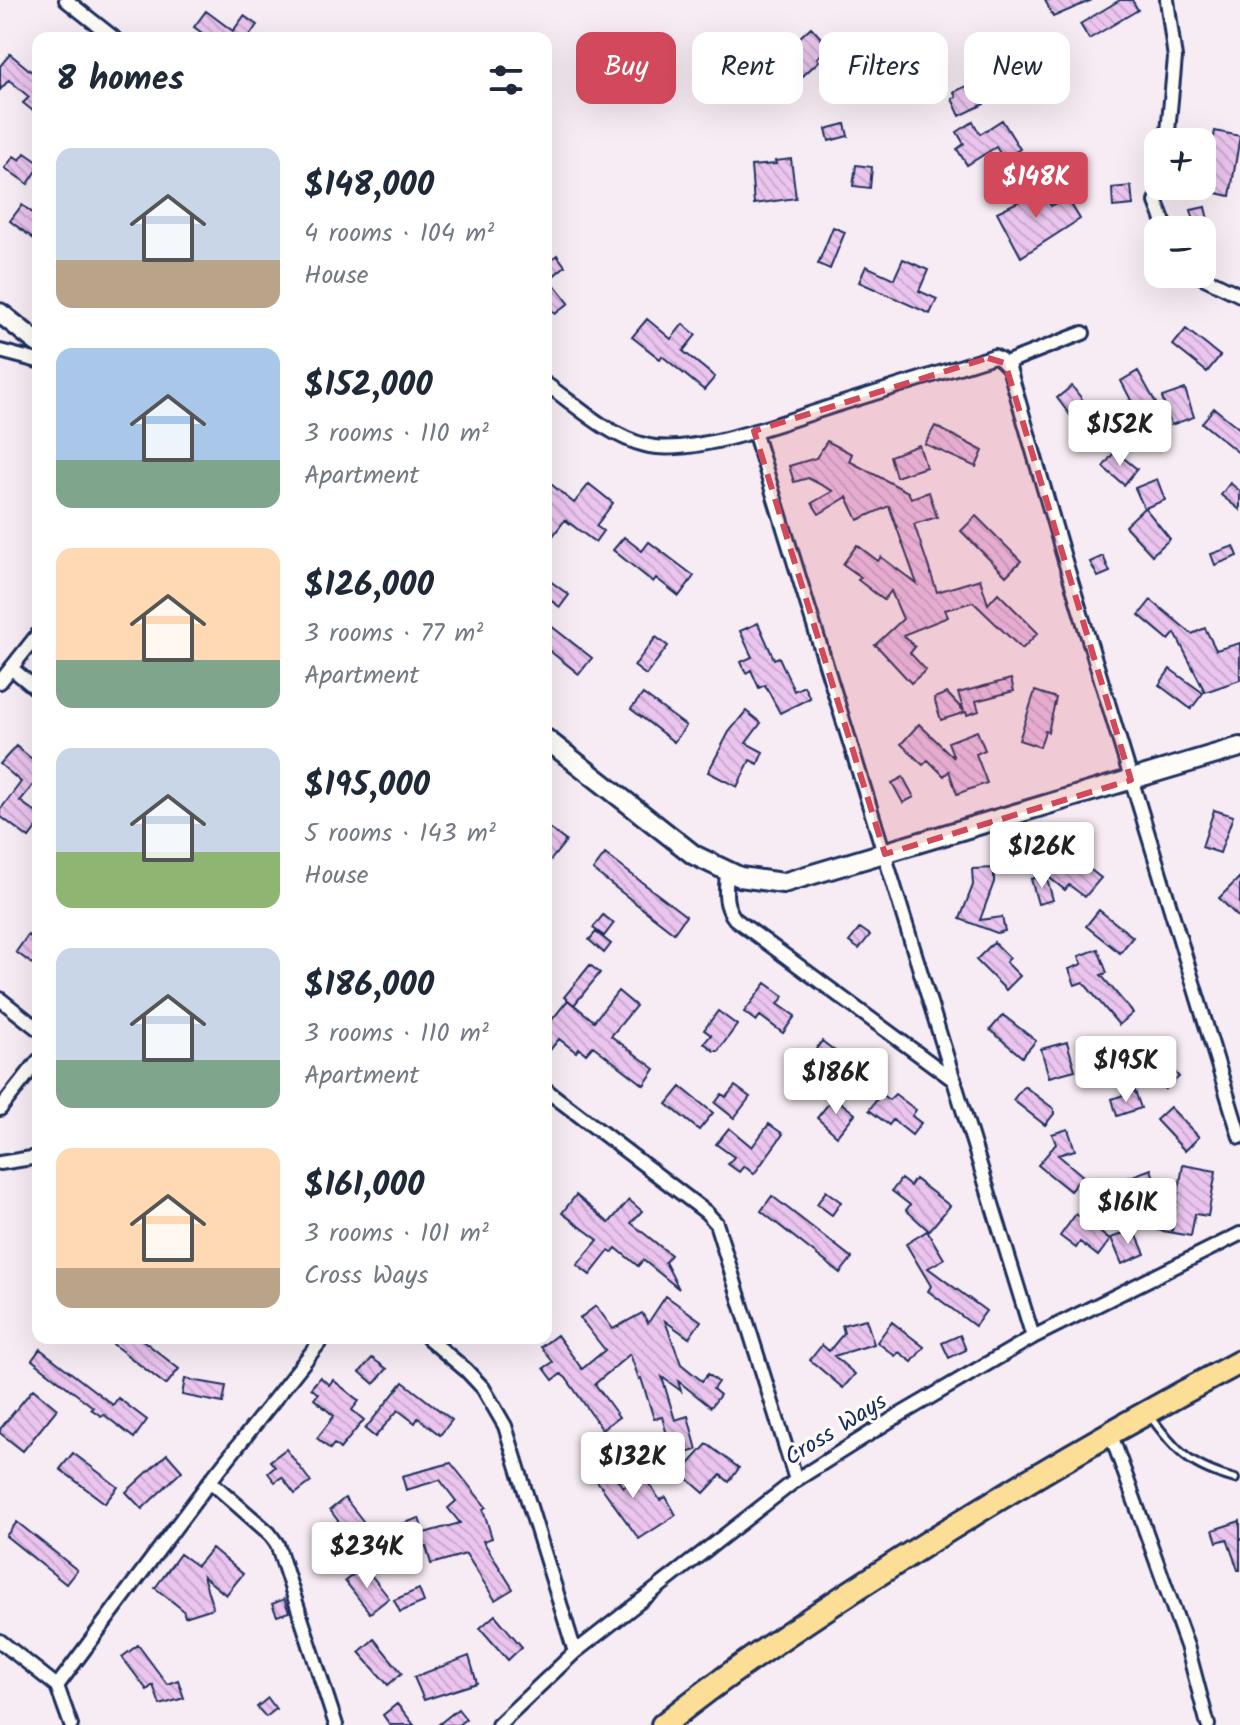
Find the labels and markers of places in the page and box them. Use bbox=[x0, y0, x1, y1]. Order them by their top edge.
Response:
pin: $148K bbox=[980, 152, 1092, 220]
pin: $152K bbox=[1064, 400, 1176, 468]
pin: $126K bbox=[986, 822, 1098, 890]
pin: $195K bbox=[1070, 1036, 1182, 1104]
pin: $186K bbox=[780, 1048, 892, 1116]
pin: $161K bbox=[1072, 1178, 1184, 1246]
pin: $132K bbox=[577, 1432, 689, 1500]
pin: $234K bbox=[311, 1522, 423, 1590]

